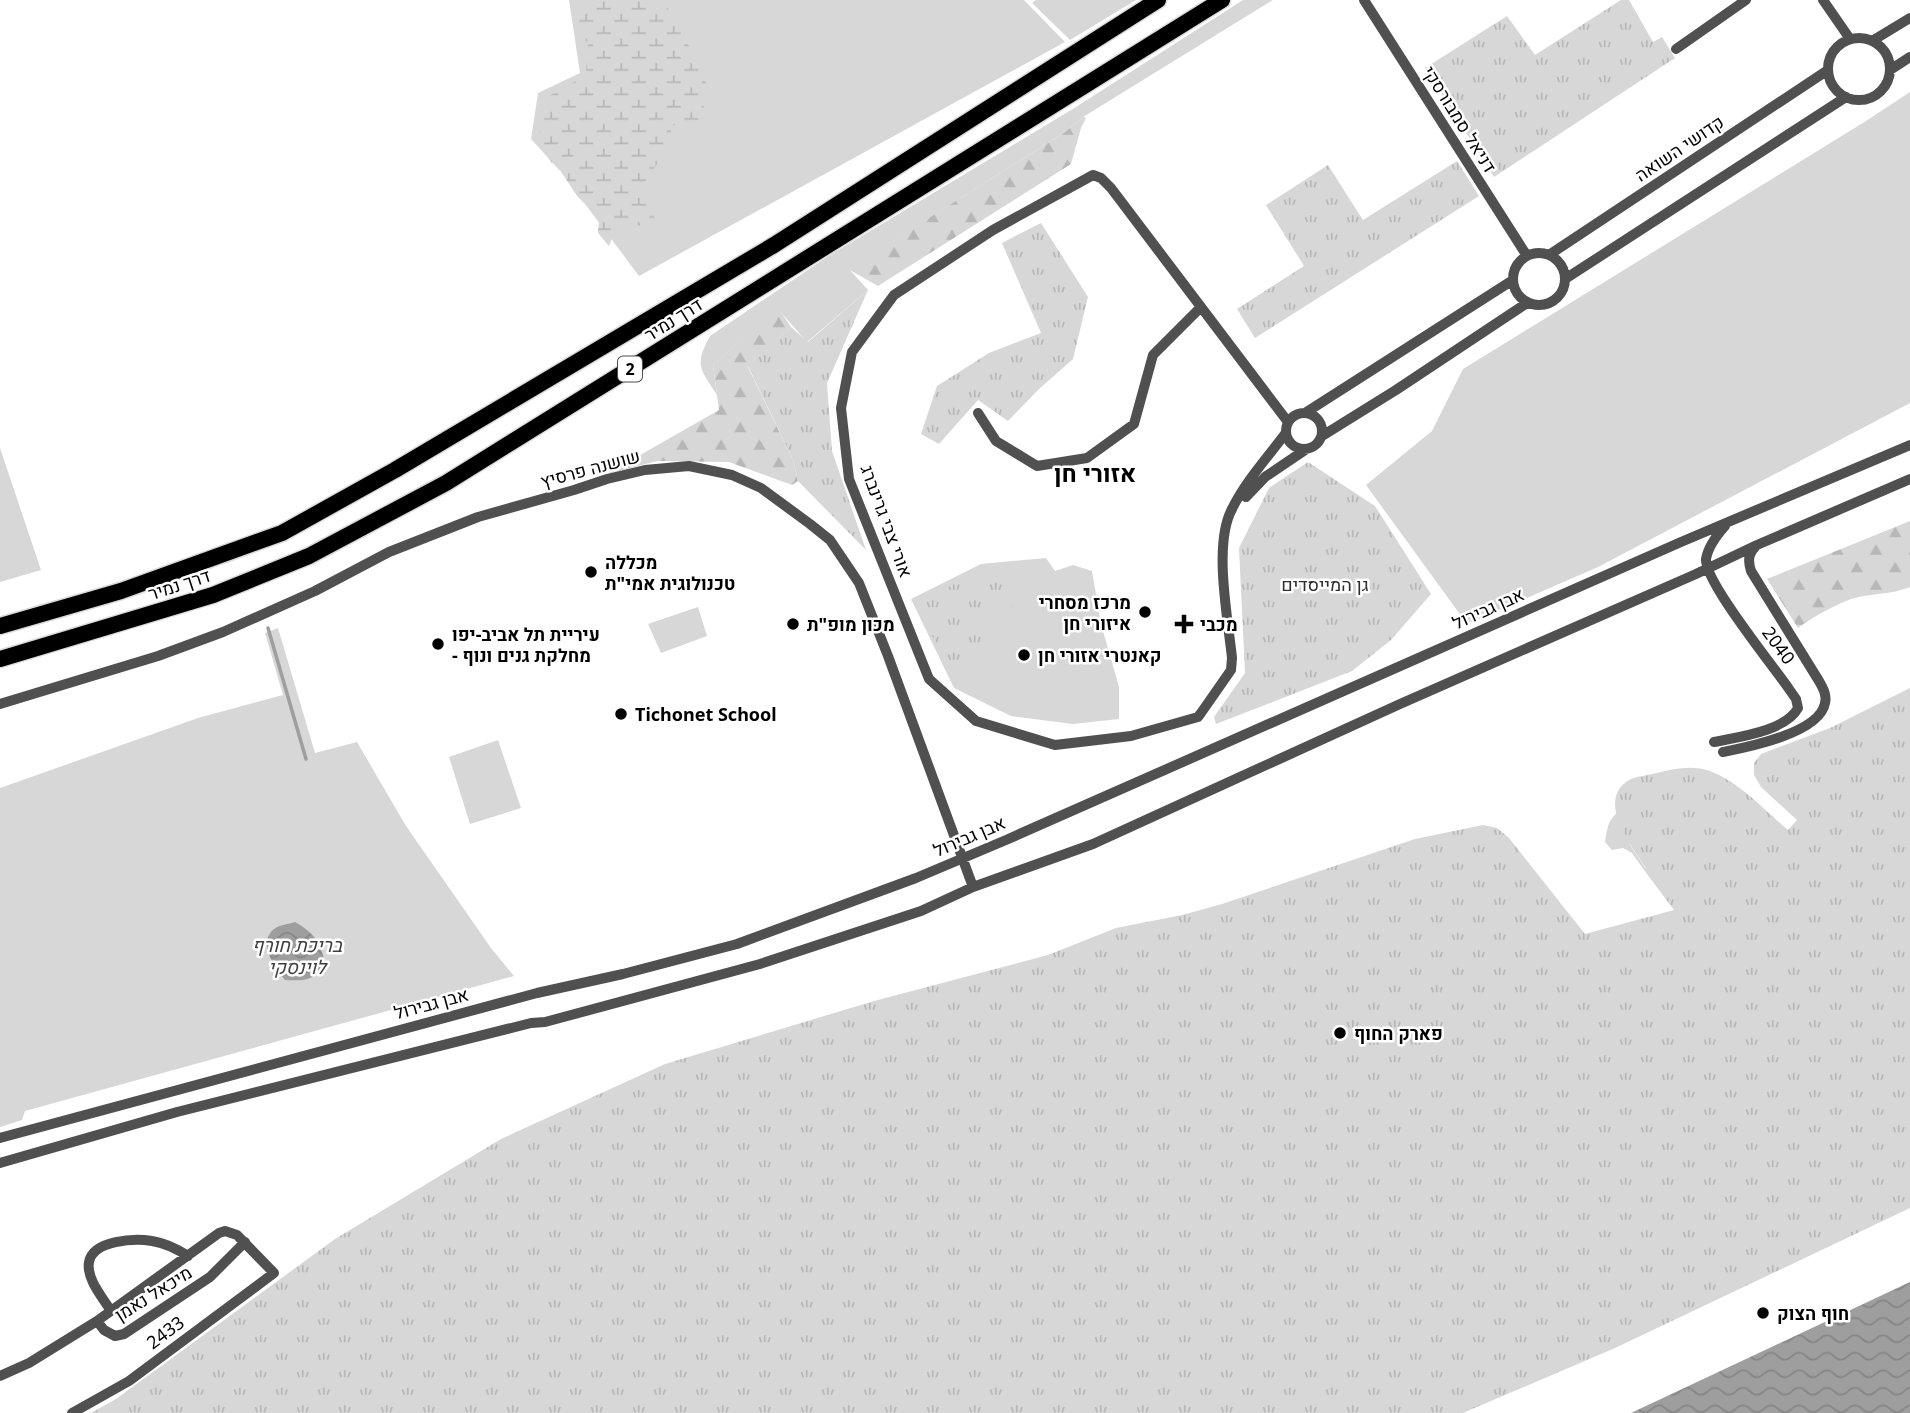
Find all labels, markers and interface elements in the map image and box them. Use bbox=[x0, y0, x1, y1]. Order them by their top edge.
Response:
street label: דניאל סמבורסקי bbox=[1418, 61, 1502, 177]
street label: קדושי השואה bbox=[1630, 109, 1728, 187]
street label: דרך נמיר bbox=[639, 292, 707, 346]
road number: 2 bbox=[618, 356, 642, 382]
street label: שושנה פרסיץ bbox=[537, 443, 643, 493]
district label: אזורי חן bbox=[1054, 456, 1136, 489]
street label: אורי צבי גרינברג bbox=[855, 461, 919, 581]
place label: מכללה טכנולוגית אמי"ת bbox=[605, 550, 735, 595]
street label: דרך נמיר bbox=[145, 563, 213, 605]
marker: מכללה טכנולוגית אמי"ת bbox=[583, 564, 599, 580]
park label: גן המייסדים bbox=[1281, 572, 1369, 596]
street label: אבן גבירול bbox=[1448, 582, 1528, 634]
place label: מרכז מסחרי איזורי חן bbox=[1039, 590, 1131, 635]
marker: מרכז מסחרי איזורי חן bbox=[1137, 604, 1153, 620]
place label: מכון מופ"ת bbox=[807, 612, 895, 636]
place label: מכבי bbox=[1200, 612, 1238, 636]
marker: מכבי bbox=[1174, 614, 1194, 634]
marker: מכון מופ"ת bbox=[785, 616, 801, 632]
street label: 2040 bbox=[1757, 621, 1801, 669]
place label: עיריית תל אביב-יפו - מחלקת גנים ונוף bbox=[452, 622, 600, 667]
marker: עיריית תל אביב-יפו - מחלקת גנים ונוף bbox=[430, 636, 446, 652]
place label: קאנטרי אזורי חן bbox=[1038, 643, 1162, 667]
marker: קאנטרי אזורי חן bbox=[1016, 647, 1032, 663]
place label: Tichonet School bbox=[635, 702, 777, 726]
marker: Tichonet School bbox=[613, 706, 629, 722]
street label: אבן גבירול bbox=[929, 810, 1009, 862]
water label: בריכת חורף לוינסקי bbox=[252, 932, 343, 980]
street label: אבן גבירול bbox=[391, 982, 471, 1024]
place label: פארק החוף bbox=[1354, 1021, 1443, 1045]
marker: פארק החוף bbox=[1332, 1025, 1348, 1041]
street label: מיכאל נאמן bbox=[110, 1260, 196, 1326]
place label: חוף הצוק bbox=[1777, 1301, 1849, 1325]
marker: חוף הצוק bbox=[1755, 1305, 1771, 1321]
street label: 2433 bbox=[141, 1310, 189, 1354]

